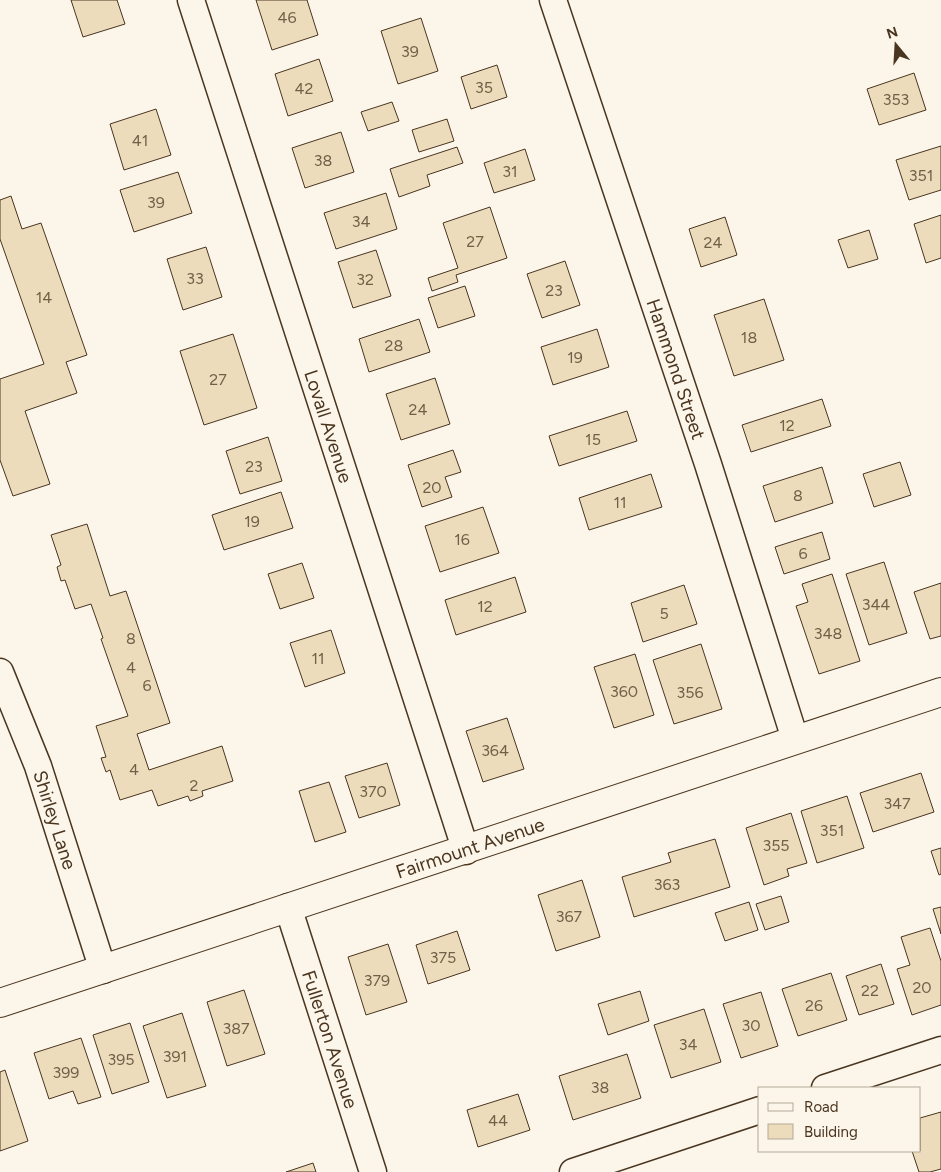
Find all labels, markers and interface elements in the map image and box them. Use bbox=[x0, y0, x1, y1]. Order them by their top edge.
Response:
house number: 46 bbox=[278, 8, 297, 27]
north arrow bbox=[871, 20, 921, 70]
text: N bbox=[884, 23, 900, 43]
house number: 39 bbox=[401, 42, 419, 61]
house number: 35 bbox=[475, 78, 493, 97]
house number: 42 bbox=[295, 79, 313, 98]
house number: 353 bbox=[883, 90, 909, 109]
house number: 41 bbox=[132, 131, 148, 150]
house number: 38 bbox=[314, 151, 332, 170]
house number: 31 bbox=[502, 162, 518, 181]
house number: 351 bbox=[909, 166, 933, 185]
house number: 39 bbox=[147, 193, 165, 212]
house number: 34 bbox=[352, 212, 370, 231]
house number: 27 bbox=[466, 232, 484, 251]
house number: 24 bbox=[704, 233, 722, 252]
house number: 33 bbox=[186, 269, 204, 288]
house number: 32 bbox=[356, 270, 374, 289]
house number: 23 bbox=[545, 281, 563, 300]
house number: 14 bbox=[36, 288, 52, 307]
street label: Hammond Street bbox=[642, 296, 710, 442]
house number: 18 bbox=[741, 328, 757, 347]
house number: 28 bbox=[385, 336, 403, 355]
house number: 19 bbox=[567, 348, 583, 367]
street label: Lovall Avenue bbox=[299, 367, 357, 486]
house number: 27 bbox=[209, 370, 227, 389]
house number: 24 bbox=[409, 400, 427, 419]
house number: 12 bbox=[779, 416, 795, 435]
house number: 15 bbox=[585, 430, 601, 449]
house number: 23 bbox=[245, 457, 263, 476]
house number: 20 bbox=[422, 478, 442, 497]
house number: 8 bbox=[793, 486, 803, 505]
house number: 11 bbox=[613, 493, 627, 512]
house number: 19 bbox=[244, 512, 260, 531]
house number: 16 bbox=[454, 530, 470, 549]
house number: 6 bbox=[798, 544, 808, 563]
house number: 344 bbox=[862, 595, 890, 614]
house number: 12 bbox=[477, 597, 493, 616]
house number: 5 bbox=[659, 604, 669, 623]
house number: 348 bbox=[814, 624, 842, 643]
house number: 8 bbox=[126, 629, 136, 648]
house number: 11 bbox=[311, 649, 325, 668]
house number: 4 bbox=[126, 658, 136, 677]
house number: 6 bbox=[142, 676, 152, 695]
house number: 360 bbox=[610, 682, 638, 701]
house number: 356 bbox=[677, 683, 703, 702]
house number: 364 bbox=[481, 741, 509, 760]
house number: 4 bbox=[129, 760, 139, 779]
street label: Shirley Lane bbox=[28, 768, 81, 873]
house number: 2 bbox=[190, 776, 198, 795]
house number: 370 bbox=[359, 782, 387, 801]
house number: 347 bbox=[883, 794, 911, 813]
street label: Fairmount Avenue bbox=[393, 813, 548, 884]
house number: 351 bbox=[820, 821, 844, 840]
house number: 355 bbox=[762, 836, 790, 855]
house number: 363 bbox=[654, 875, 680, 894]
house number: 367 bbox=[556, 907, 583, 926]
house number: 375 bbox=[430, 948, 456, 967]
street label: Fullerton Avenue bbox=[297, 968, 363, 1111]
house number: 379 bbox=[364, 971, 390, 990]
house number: 20 bbox=[912, 978, 932, 997]
house number: 22 bbox=[861, 981, 879, 1000]
house number: 26 bbox=[805, 996, 823, 1015]
house number: 30 bbox=[742, 1016, 760, 1035]
house number: 387 bbox=[222, 1019, 250, 1038]
house number: 34 bbox=[679, 1035, 697, 1054]
house number: 391 bbox=[163, 1047, 187, 1066]
house number: 395 bbox=[108, 1050, 134, 1069]
house number: 399 bbox=[53, 1063, 79, 1082]
house number: 38 bbox=[591, 1078, 609, 1097]
legend bbox=[758, 1087, 921, 1152]
text: Road bbox=[804, 1098, 839, 1116]
house number: 44 bbox=[488, 1111, 508, 1130]
text: Building bbox=[804, 1123, 858, 1141]

